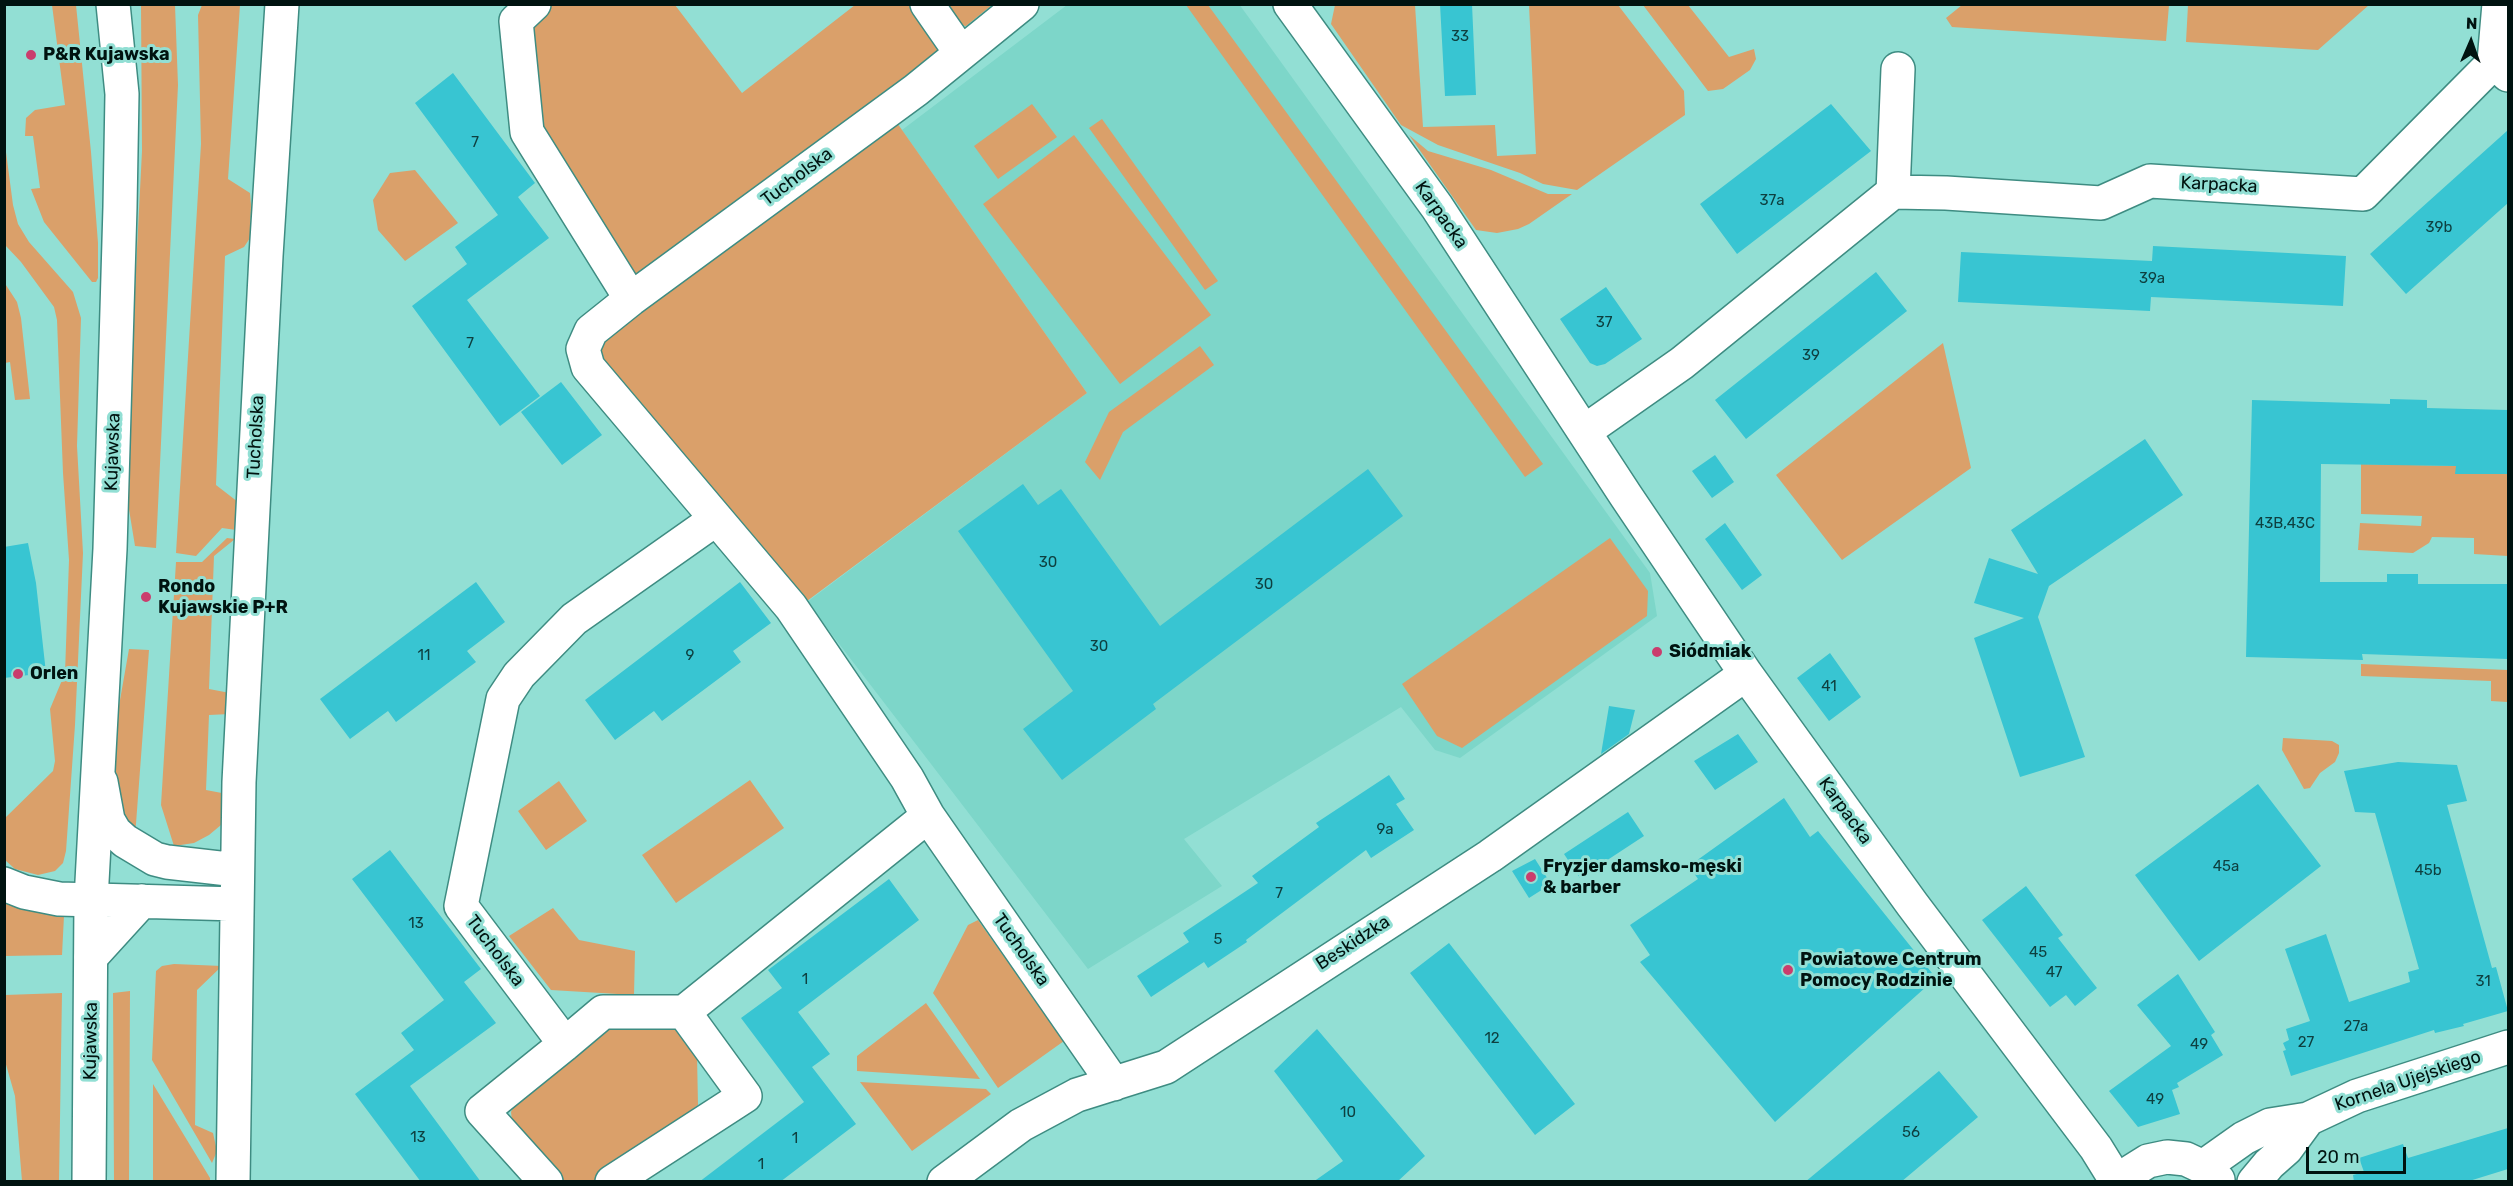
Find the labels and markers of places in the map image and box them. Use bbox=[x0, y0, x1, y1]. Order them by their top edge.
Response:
place label: P&R Kujawska bbox=[43, 44, 170, 66]
marker: P&R Kujawska bbox=[24, 48, 38, 62]
place label: Rondo Kujawskie P+R bbox=[158, 576, 288, 618]
marker: Rondo Kujawskie P+R bbox=[139, 590, 153, 604]
place label: Siódmiak bbox=[1669, 641, 1751, 663]
marker: Siódmiak bbox=[1650, 645, 1664, 659]
place label: Orlen bbox=[30, 663, 78, 685]
marker: Orlen bbox=[11, 667, 25, 681]
place label: Fryzjer damsko-męski & barber bbox=[1543, 856, 1742, 898]
marker: Fryzjer damsko-męski & barber bbox=[1524, 870, 1538, 884]
place label: Powiatowe Centrum Pomocy Rodzinie bbox=[1800, 949, 1981, 992]
marker: Powiatowe Centrum Pomocy Rodzinie bbox=[1781, 963, 1795, 977]

